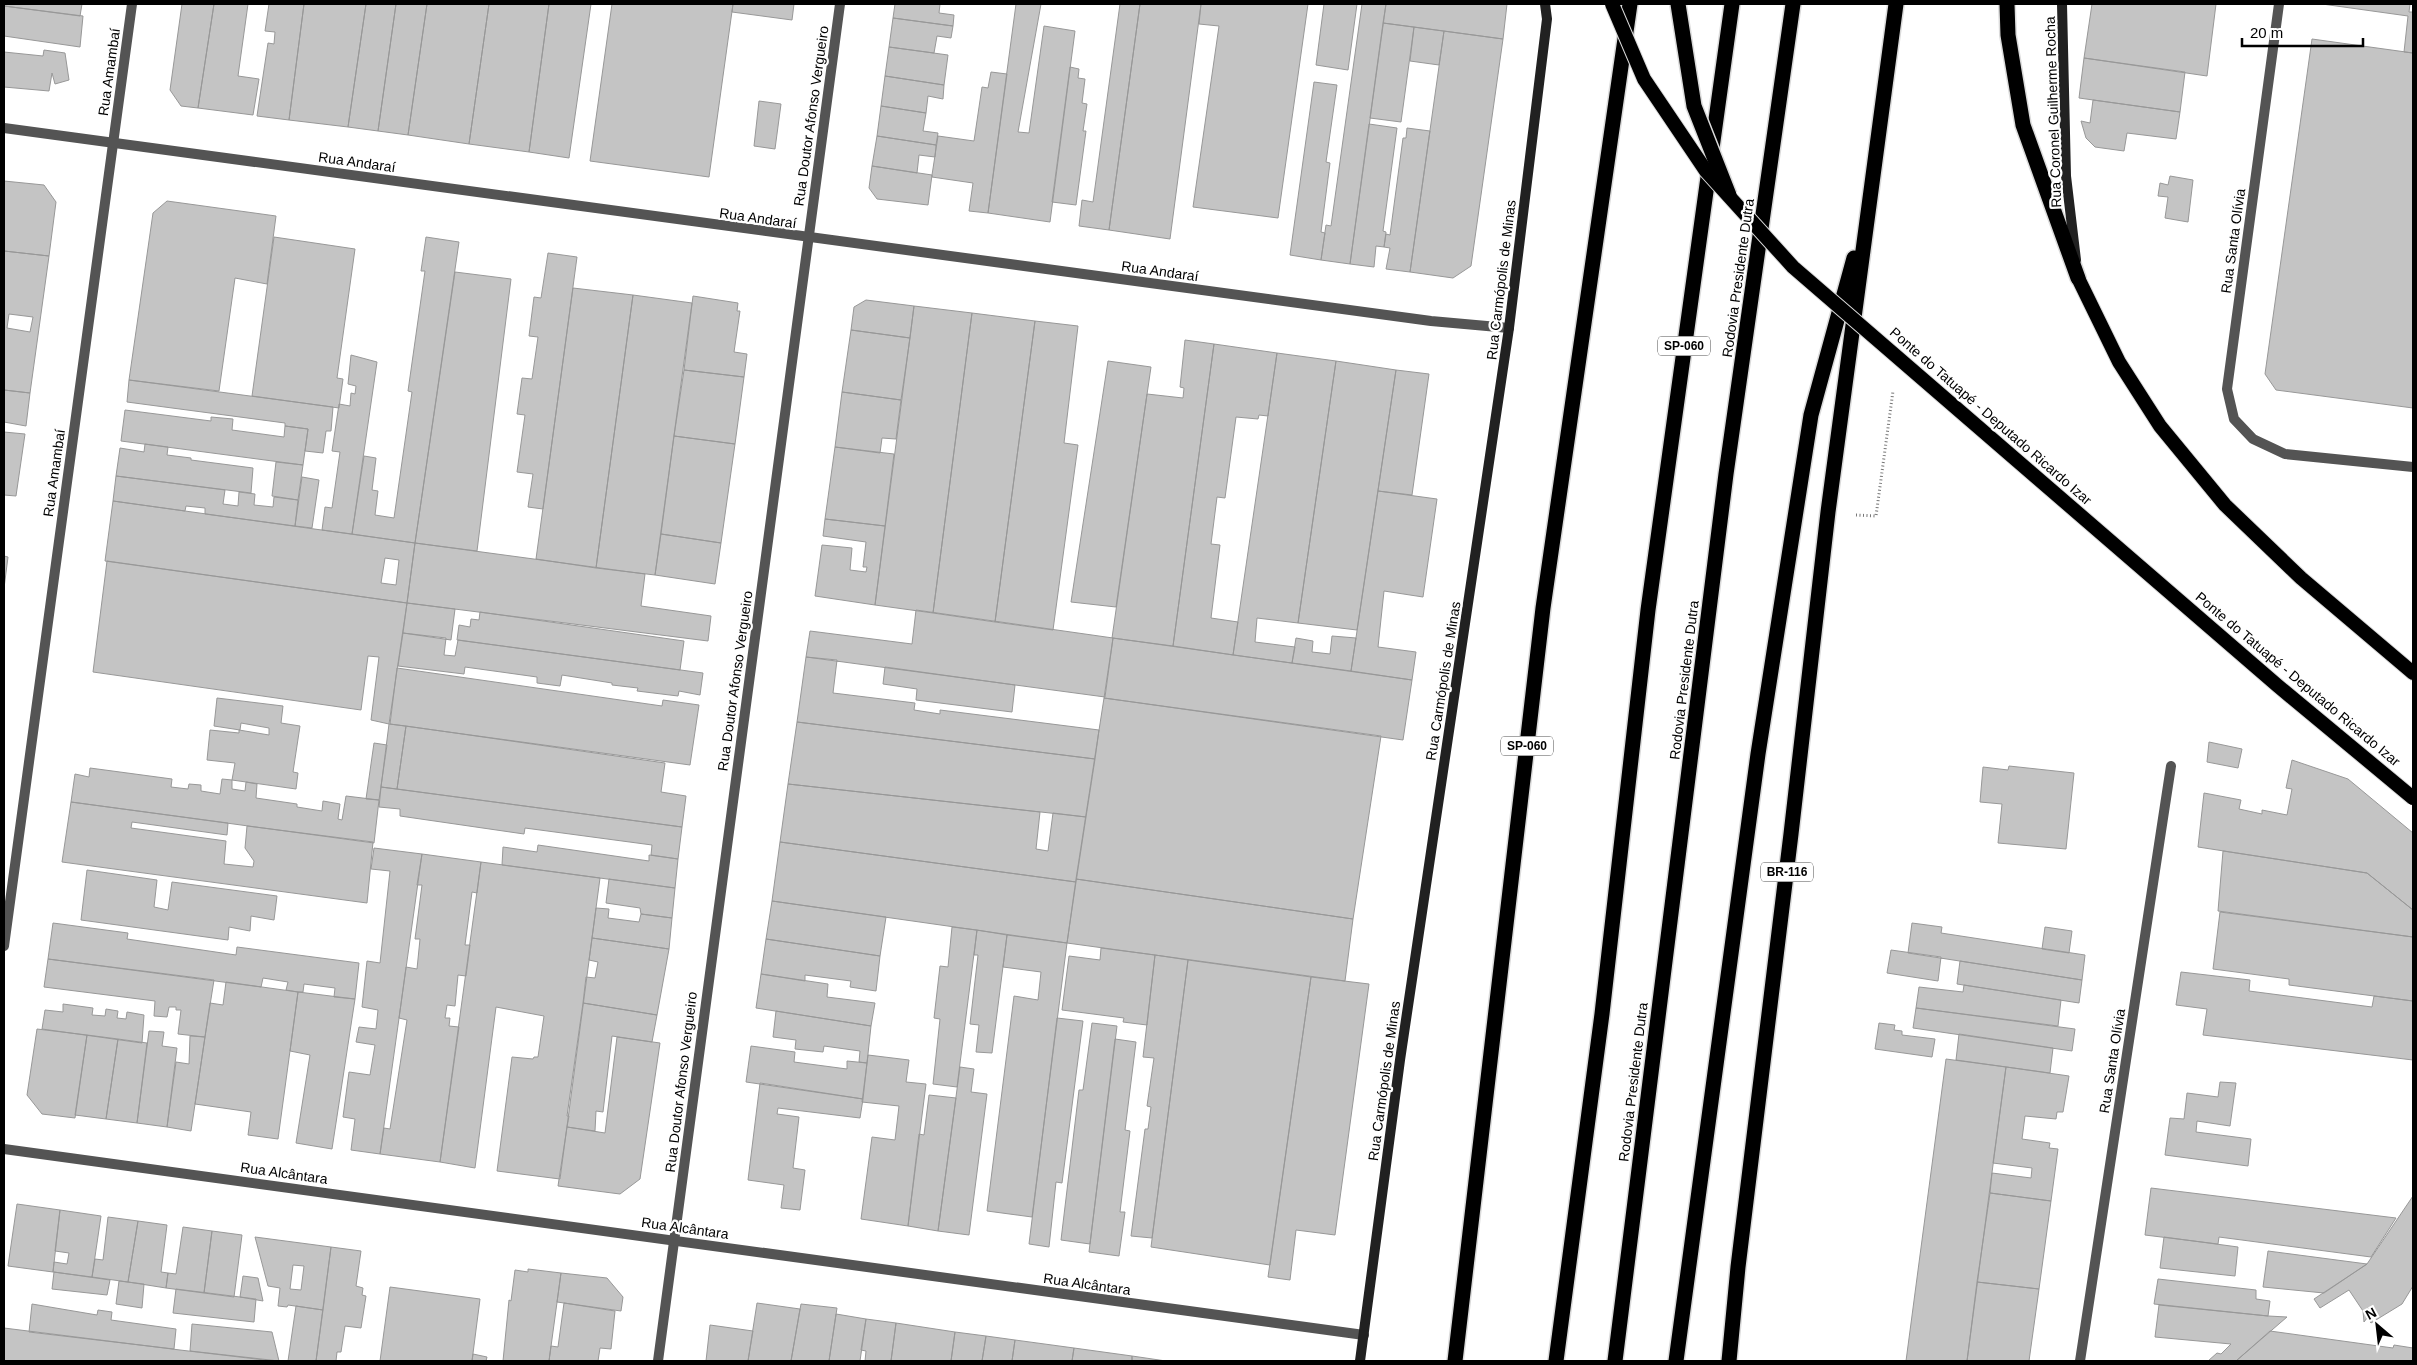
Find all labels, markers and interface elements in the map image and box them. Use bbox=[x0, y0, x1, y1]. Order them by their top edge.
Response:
scale bar bbox=[2242, 15, 2363, 47]
street label: Rua Coronel Guilherme Rocha bbox=[2042, 16, 2064, 208]
text: 20 m bbox=[2250, 24, 2283, 41]
street label: Rua Doutor Afonso Vergueiro bbox=[790, 25, 832, 207]
street label: Rua Amambaí bbox=[95, 27, 123, 117]
street label: Rua Andaraí bbox=[317, 149, 397, 175]
street label: Rua Santa Olívia bbox=[2218, 187, 2248, 295]
street label: Rodovia Presidente Dutra bbox=[1719, 197, 1757, 358]
street label: Rua Carmópolis de Minas bbox=[1483, 199, 1519, 361]
street label: Rua Andaraí bbox=[718, 205, 798, 231]
street label: Rua Andaraí bbox=[1120, 258, 1200, 284]
street label: Ponte do Tatuapé - Deputado Ricardo Izar bbox=[1887, 324, 2095, 508]
road number: SP-060 bbox=[1658, 336, 1710, 356]
street label: Rua Amambaí bbox=[40, 428, 68, 518]
street label: Ponte do Tatuapé - Deputado Ricardo Izar bbox=[2192, 589, 2404, 770]
street label: Rua Doutor Afonso Vergueiro bbox=[714, 590, 756, 772]
street label: Rodovia Presidente Dutra bbox=[1666, 599, 1702, 761]
street label: Rua Carmópolis de Minas bbox=[1422, 600, 1464, 762]
road number: SP-060 bbox=[1501, 736, 1553, 756]
road number: BR-116 bbox=[1761, 862, 1813, 882]
street label: Rua Doutor Afonso Vergueiro bbox=[662, 990, 700, 1173]
street label: Rua Carmópolis de Minas bbox=[1365, 1000, 1403, 1162]
street label: Rodovia Presidente Dutra bbox=[1615, 1001, 1651, 1163]
street label: Rua Santa Olívia bbox=[2096, 1007, 2128, 1115]
street label: Rua Alcântara bbox=[239, 1159, 329, 1187]
street label: Rua Alcântara bbox=[640, 1214, 730, 1242]
street label: Rua Alcântara bbox=[1042, 1270, 1132, 1298]
north arrow bbox=[2352, 1300, 2402, 1350]
text: N bbox=[2363, 1304, 2379, 1323]

